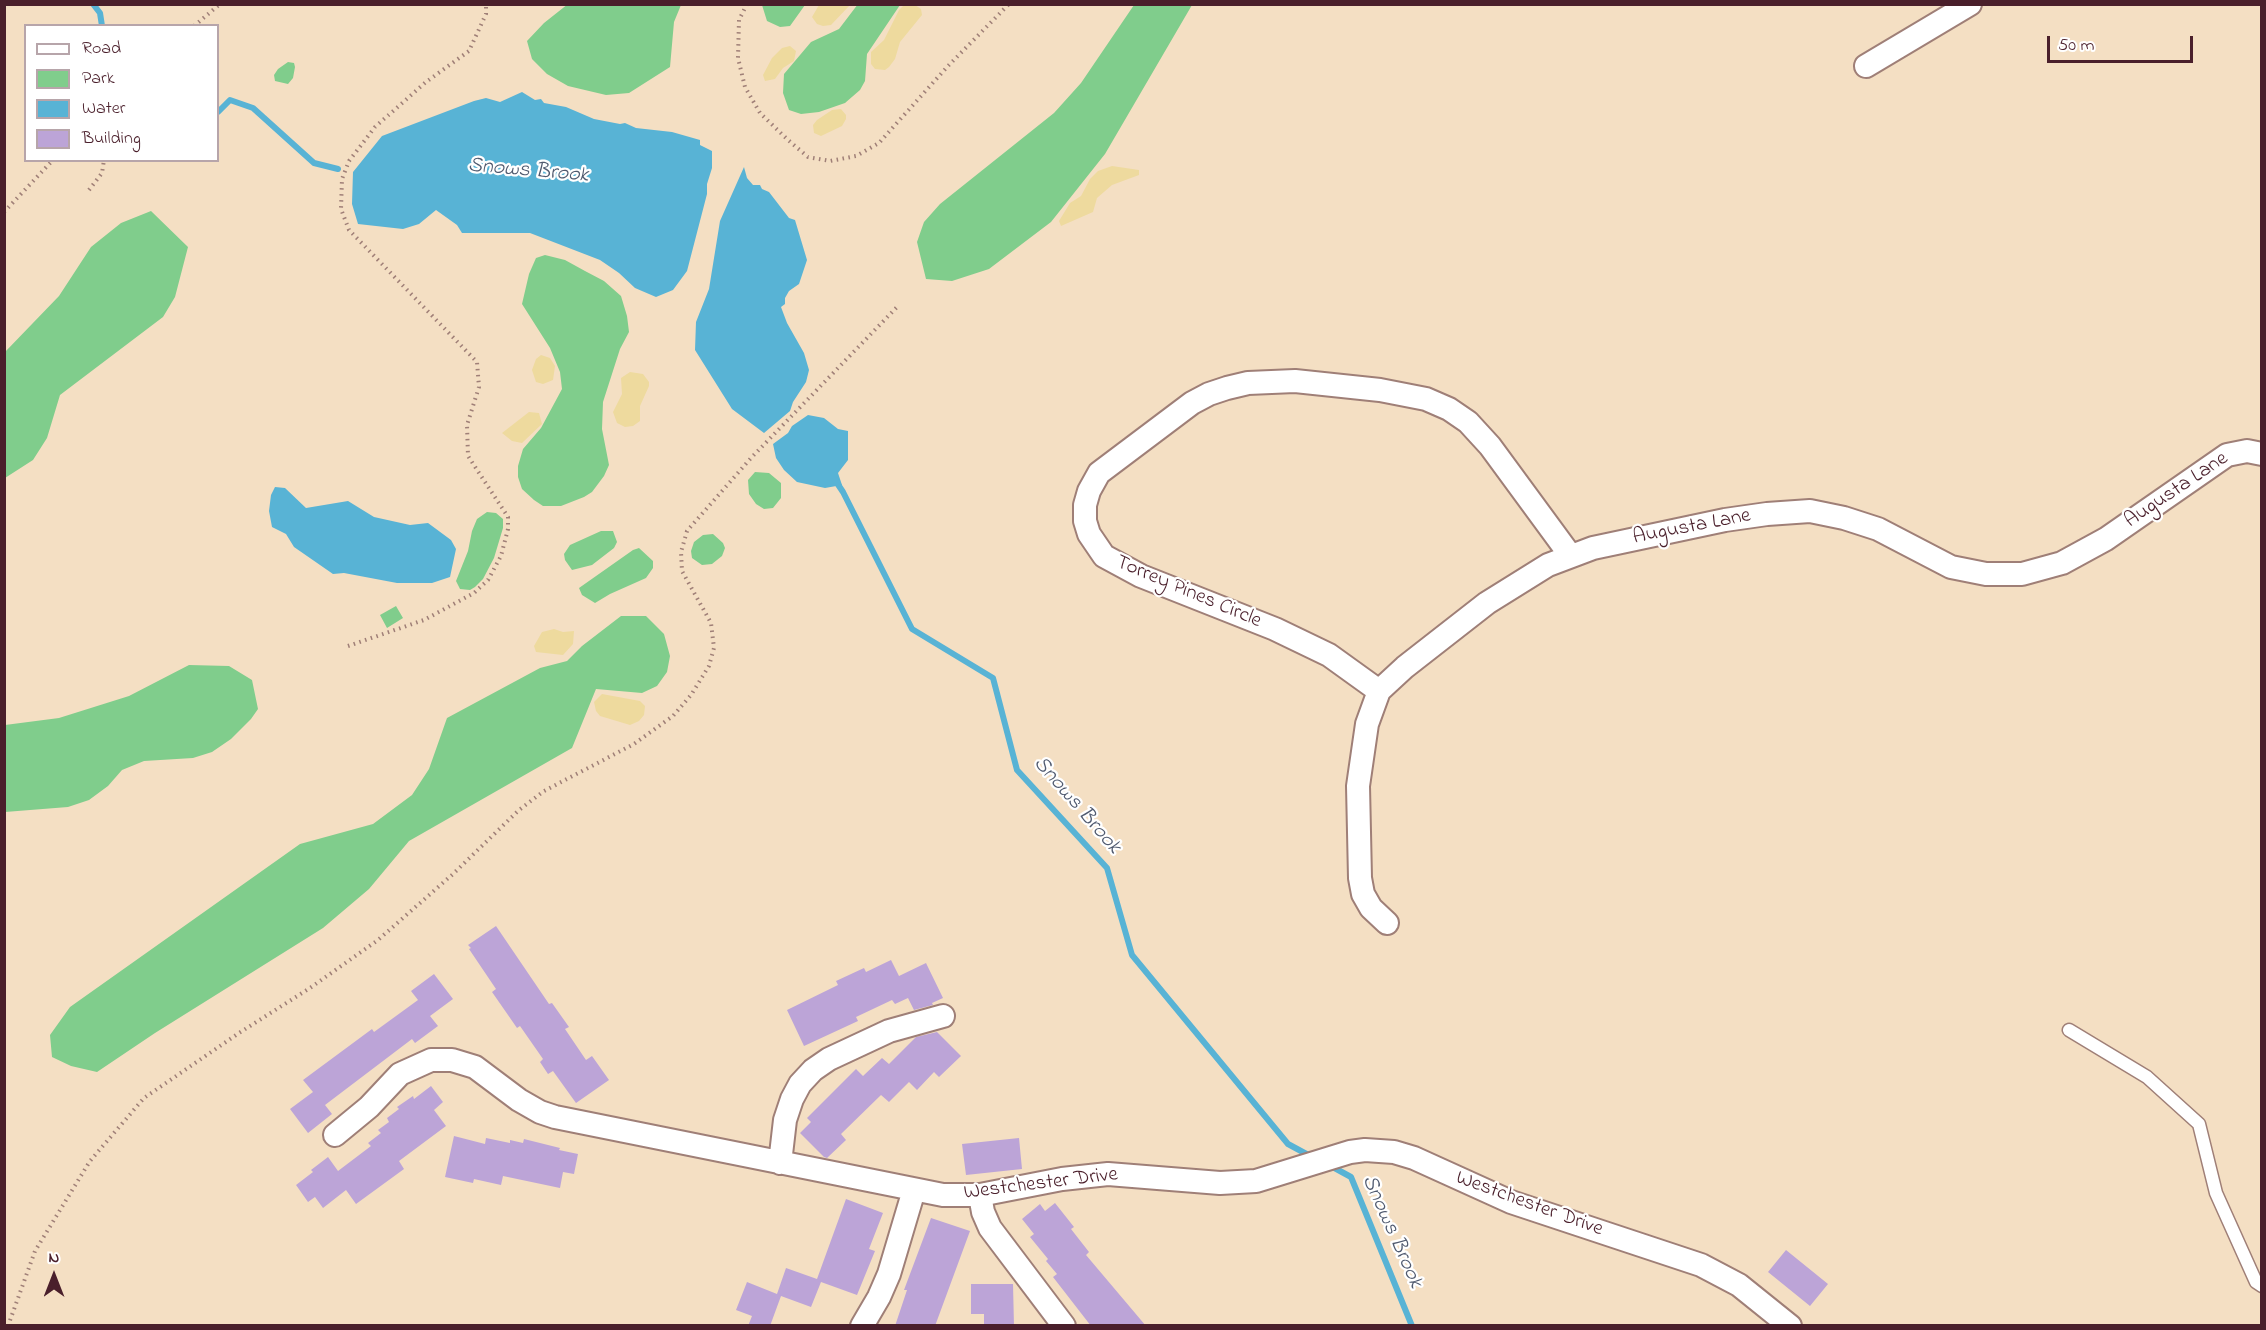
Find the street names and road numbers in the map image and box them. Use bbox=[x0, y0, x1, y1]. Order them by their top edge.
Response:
street label: Augusta Lane bbox=[2120, 447, 2234, 535]
street label: Augusta Lane bbox=[1631, 504, 1753, 552]
street label: Torrey Pines Circle bbox=[1111, 551, 1265, 635]
street label: Westchester Drive bbox=[963, 1163, 1119, 1207]
street label: Westchester Drive bbox=[1452, 1167, 1606, 1243]

